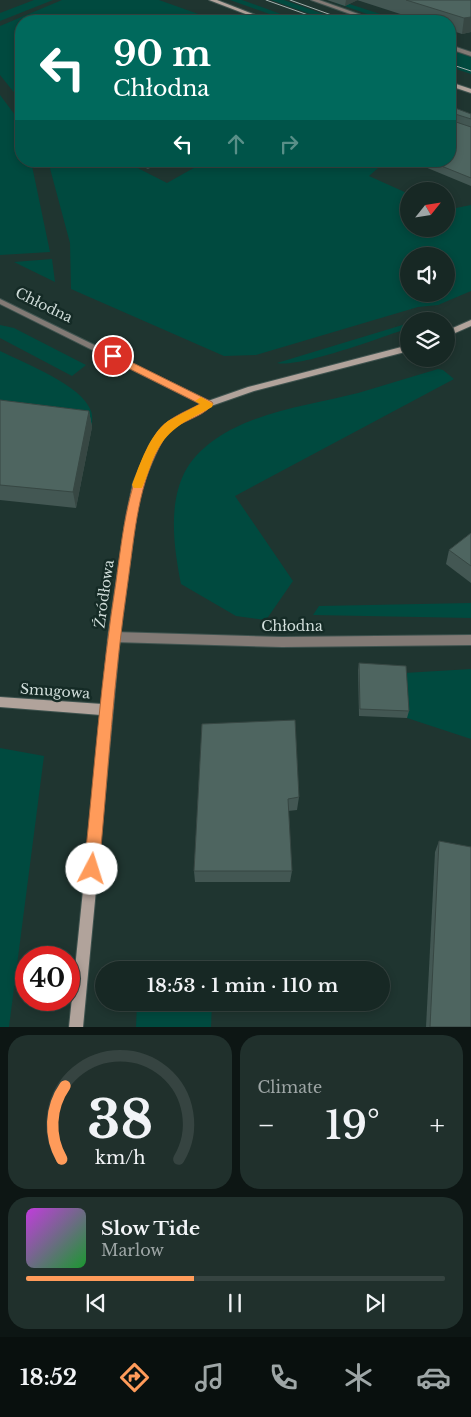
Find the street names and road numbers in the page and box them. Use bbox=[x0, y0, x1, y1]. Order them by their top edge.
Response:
street label: Chłodna bbox=[12, 283, 76, 327]
street label: Źródłowa bbox=[90, 558, 118, 629]
street label: Chłodna bbox=[261, 617, 323, 635]
street label: Smugowa bbox=[19, 680, 91, 702]

